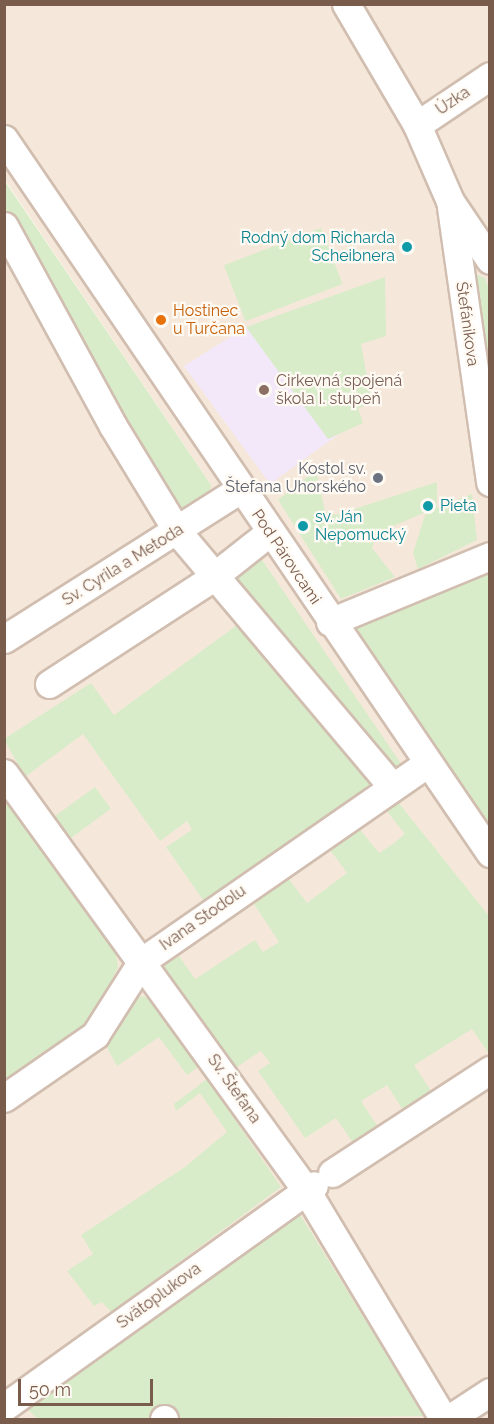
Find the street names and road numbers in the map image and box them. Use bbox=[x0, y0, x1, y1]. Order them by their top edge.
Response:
street label: Úzka bbox=[432, 83, 474, 119]
street label: Štefánikova bbox=[452, 280, 482, 368]
street label: Pod Párovcami bbox=[247, 506, 325, 608]
street label: Sv. Cyrila a Metoda bbox=[59, 520, 187, 610]
street label: Ivana Stodolu bbox=[156, 881, 250, 955]
street label: Sv. Štefana bbox=[203, 1051, 265, 1127]
street label: Svätoplukova bbox=[113, 1259, 205, 1333]

